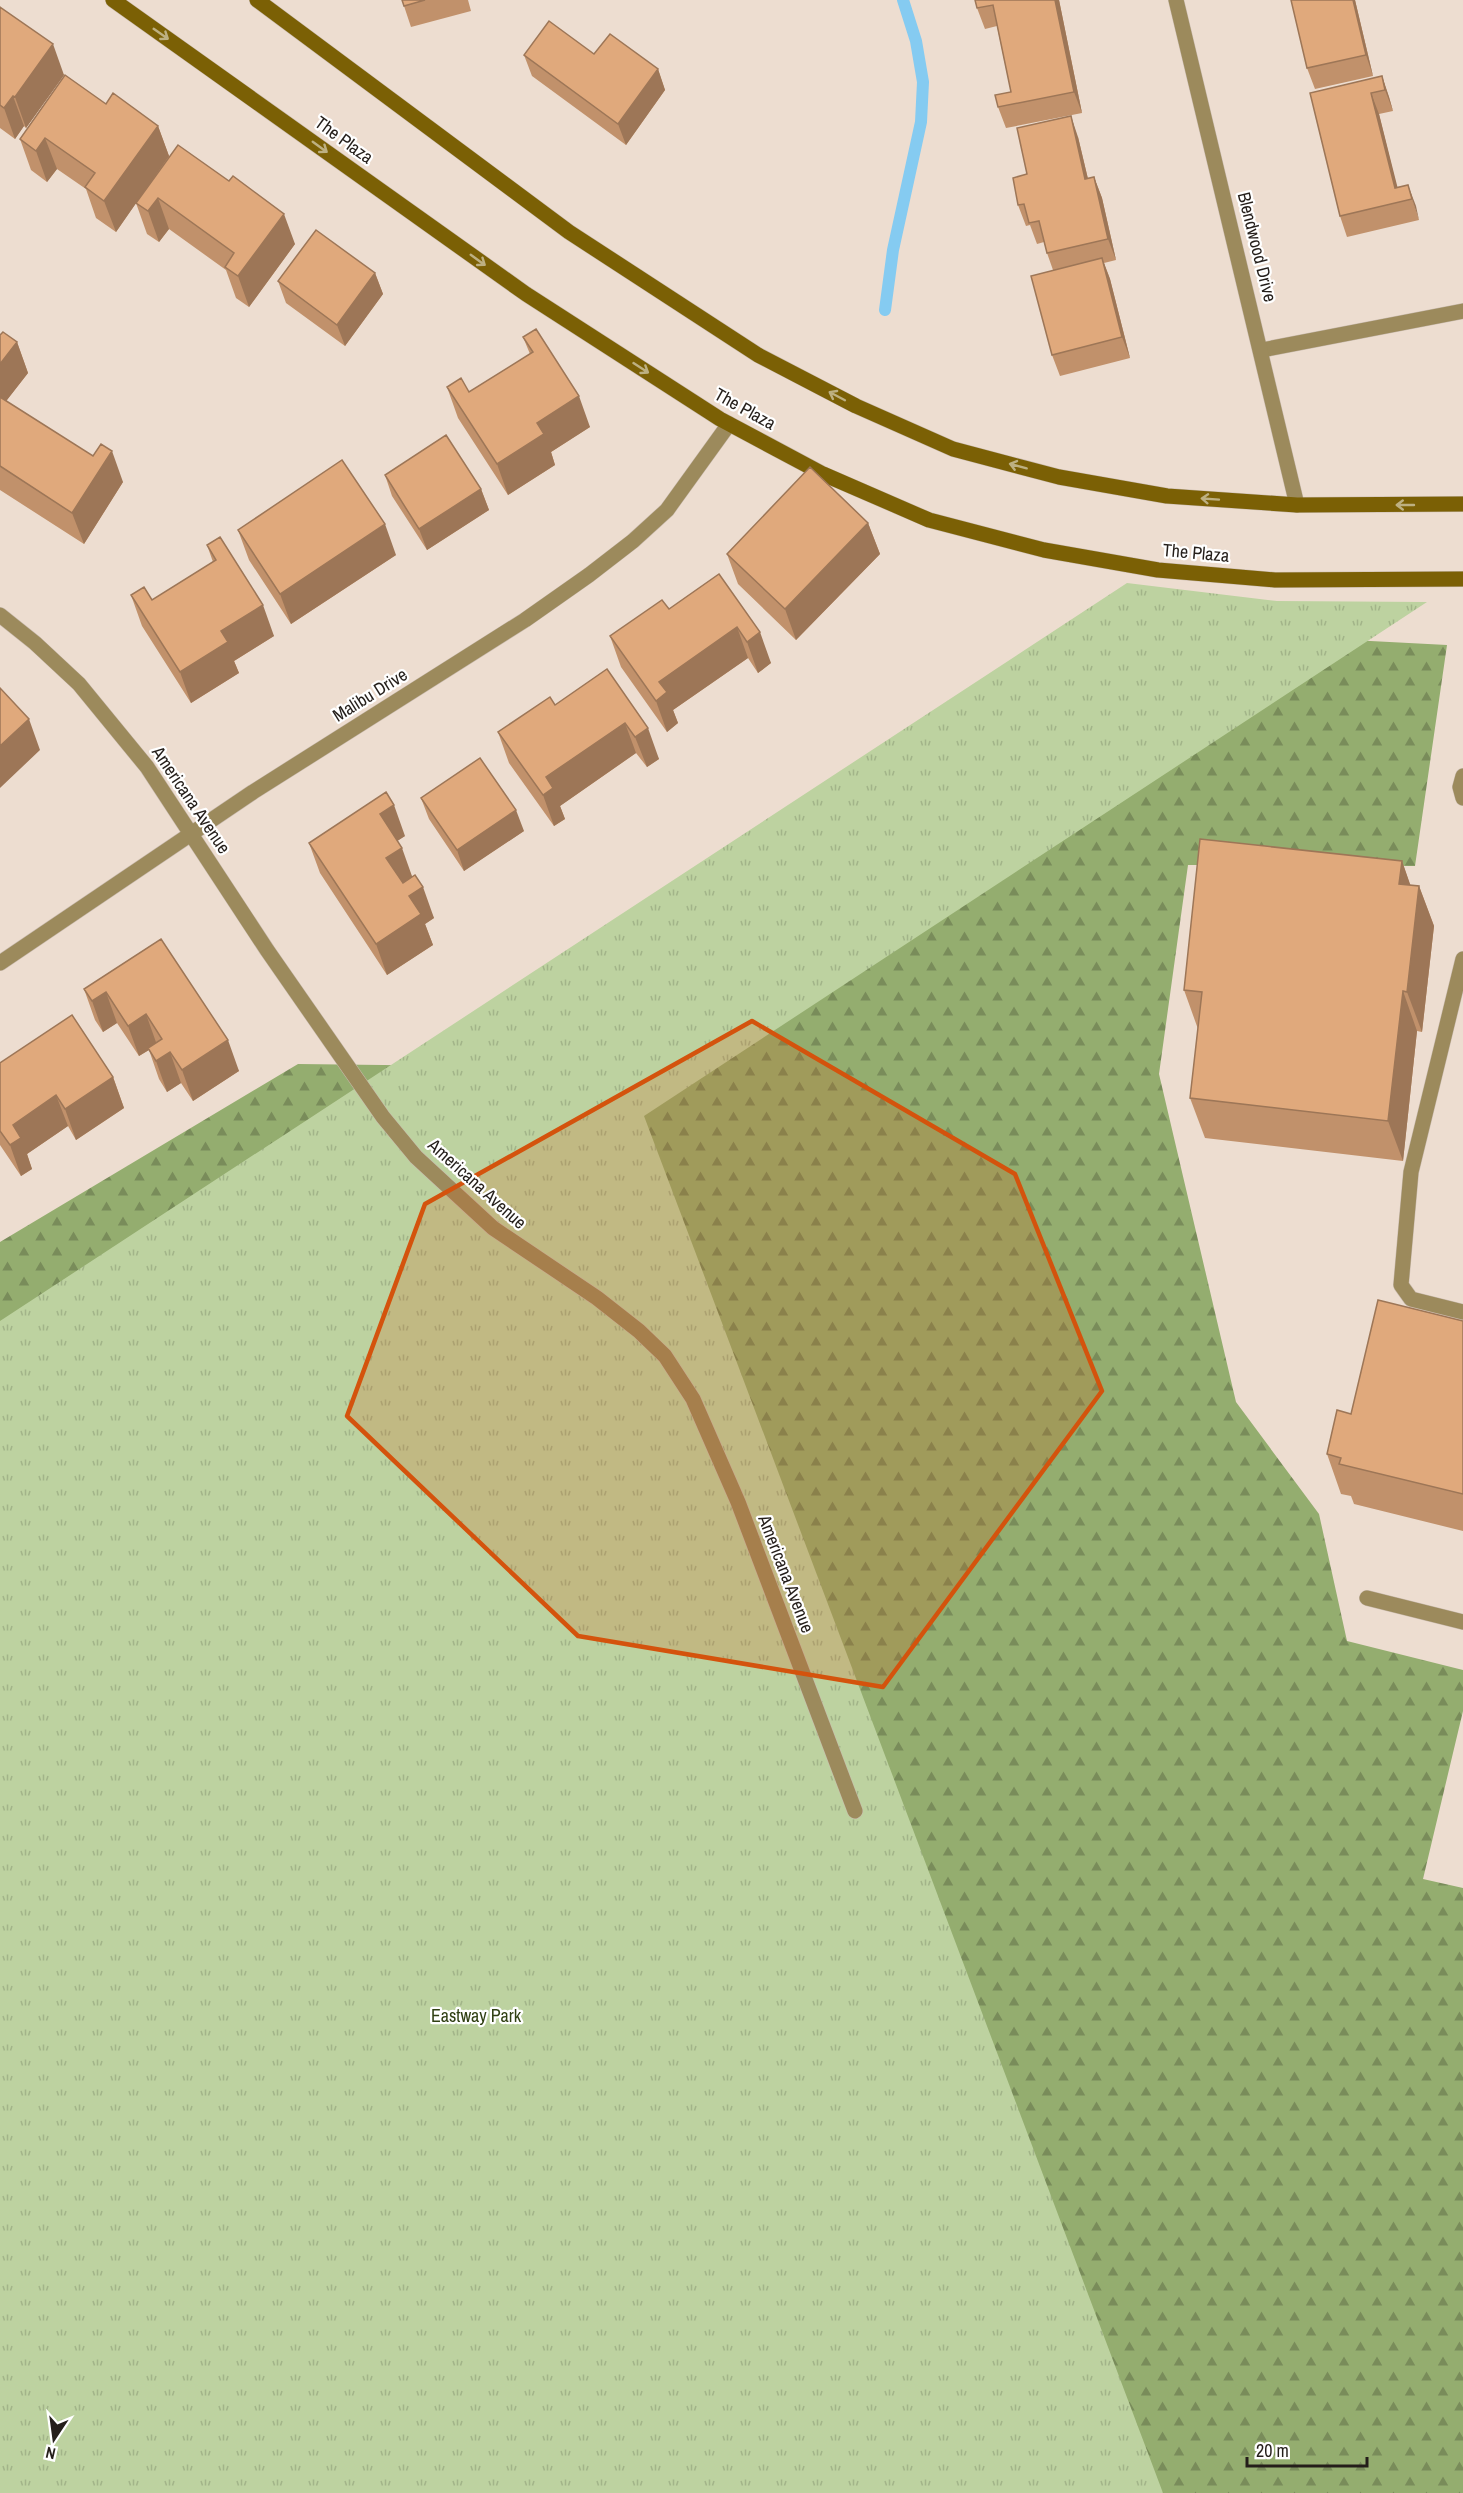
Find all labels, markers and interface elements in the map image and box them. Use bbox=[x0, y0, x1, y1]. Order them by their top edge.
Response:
one-way arrow bbox=[152, 28, 168, 40]
street label: The Plaza bbox=[310, 110, 379, 169]
one-way arrow bbox=[311, 141, 327, 153]
street label: Blendwood Drive bbox=[1232, 189, 1283, 304]
one-way arrow bbox=[470, 254, 486, 266]
one-way arrow bbox=[632, 362, 648, 374]
street label: The Plaza bbox=[710, 382, 780, 436]
one-way arrow bbox=[828, 390, 846, 401]
one-way arrow bbox=[1009, 460, 1028, 471]
one-way arrow bbox=[1200, 493, 1220, 504]
one-way arrow bbox=[1395, 499, 1415, 511]
street label: The Plaza bbox=[1162, 537, 1230, 568]
street label: Malibu Drive bbox=[328, 662, 412, 727]
street label: Americana Avenue bbox=[146, 740, 237, 858]
street label: Americana Avenue bbox=[422, 1132, 532, 1235]
street label: Americana Avenue bbox=[752, 1510, 820, 1636]
park label: Eastway Park bbox=[431, 2003, 522, 2028]
north arrow bbox=[24, 2409, 84, 2469]
scale bar bbox=[1247, 2430, 1367, 2468]
text: 20 m bbox=[1256, 2438, 1289, 2463]
text: N bbox=[44, 2442, 58, 2465]

